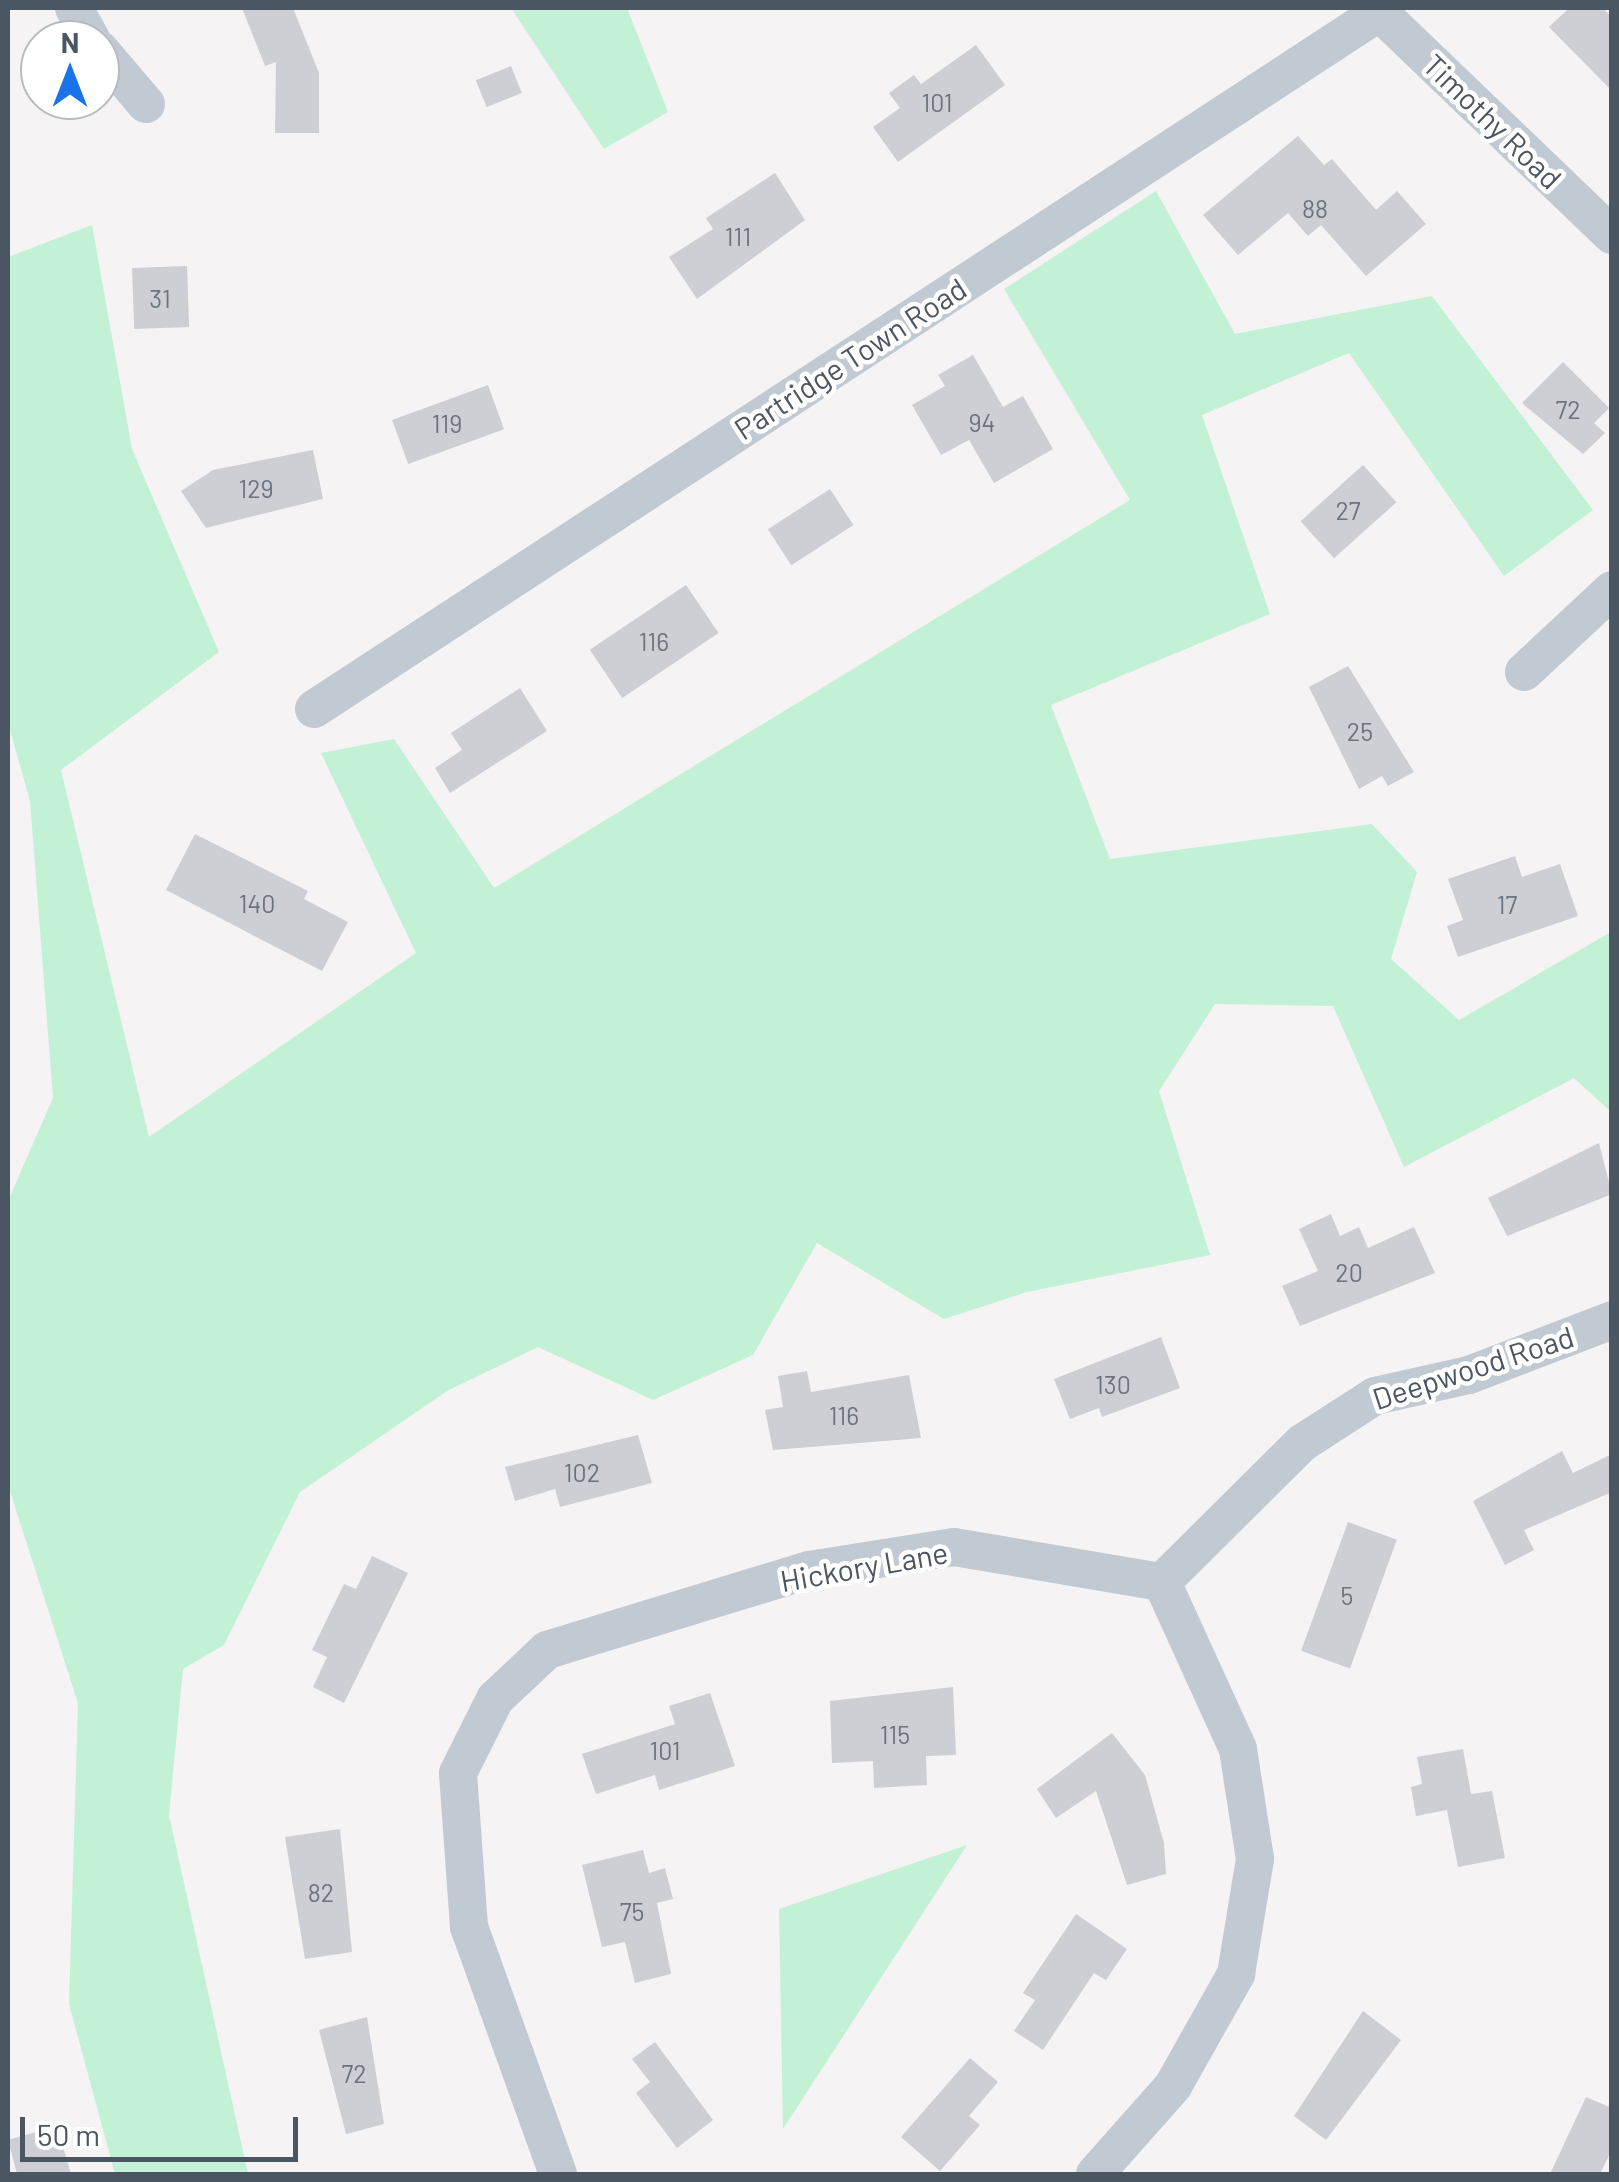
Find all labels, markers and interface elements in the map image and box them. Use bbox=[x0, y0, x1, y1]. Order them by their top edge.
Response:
north arrow bbox=[20, 20, 120, 120]
text: N bbox=[61, 25, 79, 59]
street label: Timothy Road bbox=[1416, 46, 1570, 196]
house number: 101 bbox=[922, 87, 952, 117]
house number: 88 bbox=[1302, 193, 1328, 223]
house number: 111 bbox=[725, 221, 751, 251]
street label: Partridge Town Road bbox=[727, 270, 973, 446]
house number: 31 bbox=[149, 283, 171, 313]
house number: 72 bbox=[1555, 394, 1581, 424]
house number: 94 bbox=[969, 407, 995, 437]
house number: 119 bbox=[432, 408, 462, 438]
house number: 129 bbox=[238, 473, 274, 503]
house number: 27 bbox=[1335, 495, 1361, 525]
house number: 116 bbox=[639, 626, 669, 656]
house number: 25 bbox=[1347, 716, 1373, 746]
house number: 140 bbox=[239, 888, 275, 918]
house number: 17 bbox=[1497, 889, 1517, 919]
house number: 20 bbox=[1335, 1257, 1363, 1287]
street label: Deepwood Road bbox=[1368, 1318, 1578, 1416]
house number: 130 bbox=[1095, 1369, 1131, 1399]
house number: 116 bbox=[829, 1400, 859, 1430]
house number: 102 bbox=[564, 1457, 600, 1487]
street label: Hickory Lane bbox=[777, 1534, 951, 1598]
house number: 5 bbox=[1341, 1580, 1353, 1610]
house number: 115 bbox=[880, 1719, 910, 1749]
house number: 101 bbox=[650, 1735, 680, 1765]
house number: 82 bbox=[308, 1877, 334, 1907]
house number: 75 bbox=[620, 1896, 644, 1926]
house number: 72 bbox=[341, 2058, 367, 2088]
scale bar bbox=[25, 2097, 302, 2159]
text: 50 m bbox=[37, 2116, 100, 2152]

